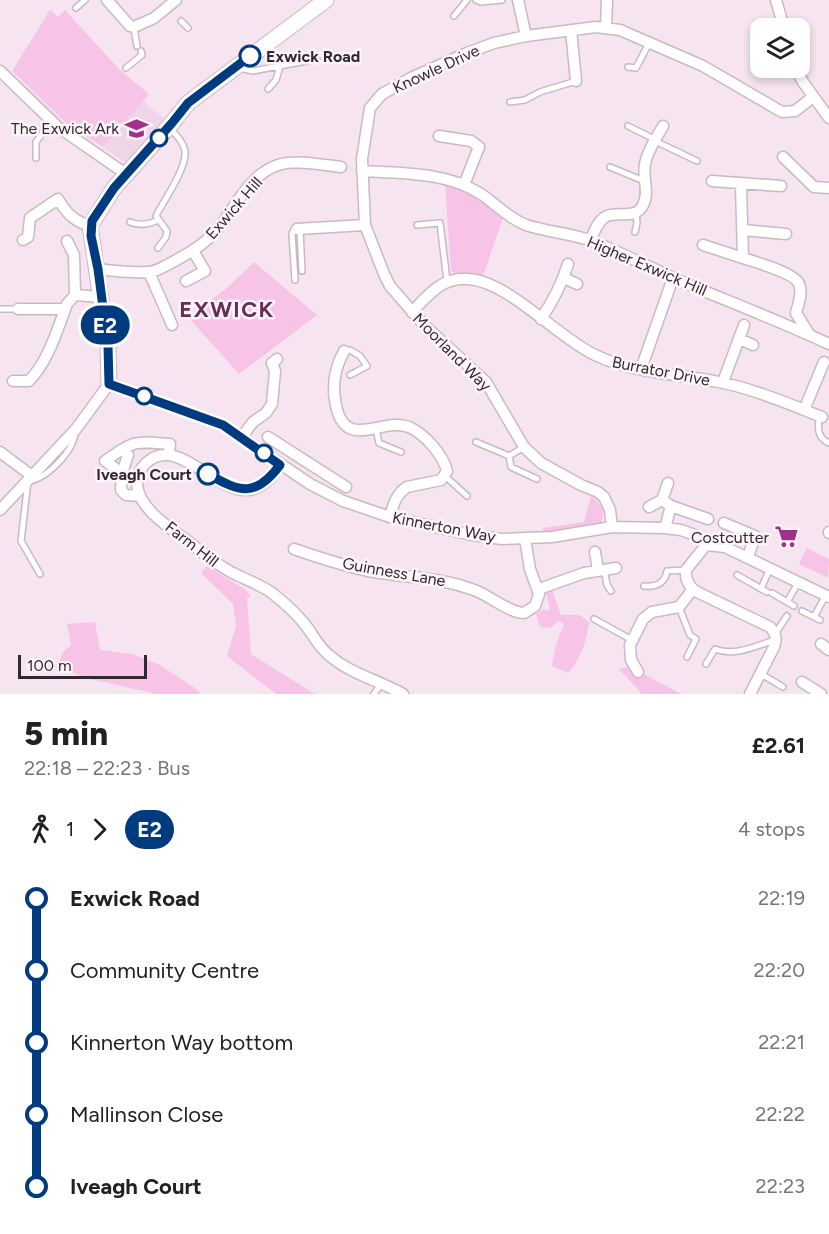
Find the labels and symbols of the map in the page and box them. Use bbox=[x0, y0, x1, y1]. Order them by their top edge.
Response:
street label: Knowle Drive bbox=[390, 41, 483, 97]
marker: Exwick Road bbox=[239, 45, 261, 67]
place label: Exwick Road bbox=[266, 47, 360, 66]
school or university icon: The Exwick Ark bbox=[124, 115, 150, 141]
place label: The Exwick Ark bbox=[11, 119, 119, 138]
unlabelled marker bbox=[150, 129, 168, 147]
street label: Exwick Hill bbox=[202, 173, 266, 243]
street label: Higher Exwick Hill bbox=[584, 232, 710, 300]
district label: EXWICK bbox=[179, 296, 275, 323]
line badge: E2 bbox=[78, 306, 132, 344]
street label: Moorland Way bbox=[409, 309, 495, 395]
street label: Burrator Drive bbox=[610, 352, 712, 390]
unlabelled marker bbox=[135, 387, 153, 405]
unlabelled marker bbox=[255, 444, 273, 462]
marker: Iveagh Court bbox=[197, 463, 219, 485]
place label: Iveagh Court bbox=[96, 465, 192, 484]
street label: Kinnerton Way bbox=[391, 508, 498, 546]
street label: Farm Hill bbox=[162, 517, 222, 571]
supermarket icon: Costcutter bbox=[774, 524, 800, 550]
place label: Costcutter bbox=[691, 528, 770, 547]
street label: Guinness Lane bbox=[341, 554, 447, 590]
scale bar bbox=[18, 652, 147, 680]

